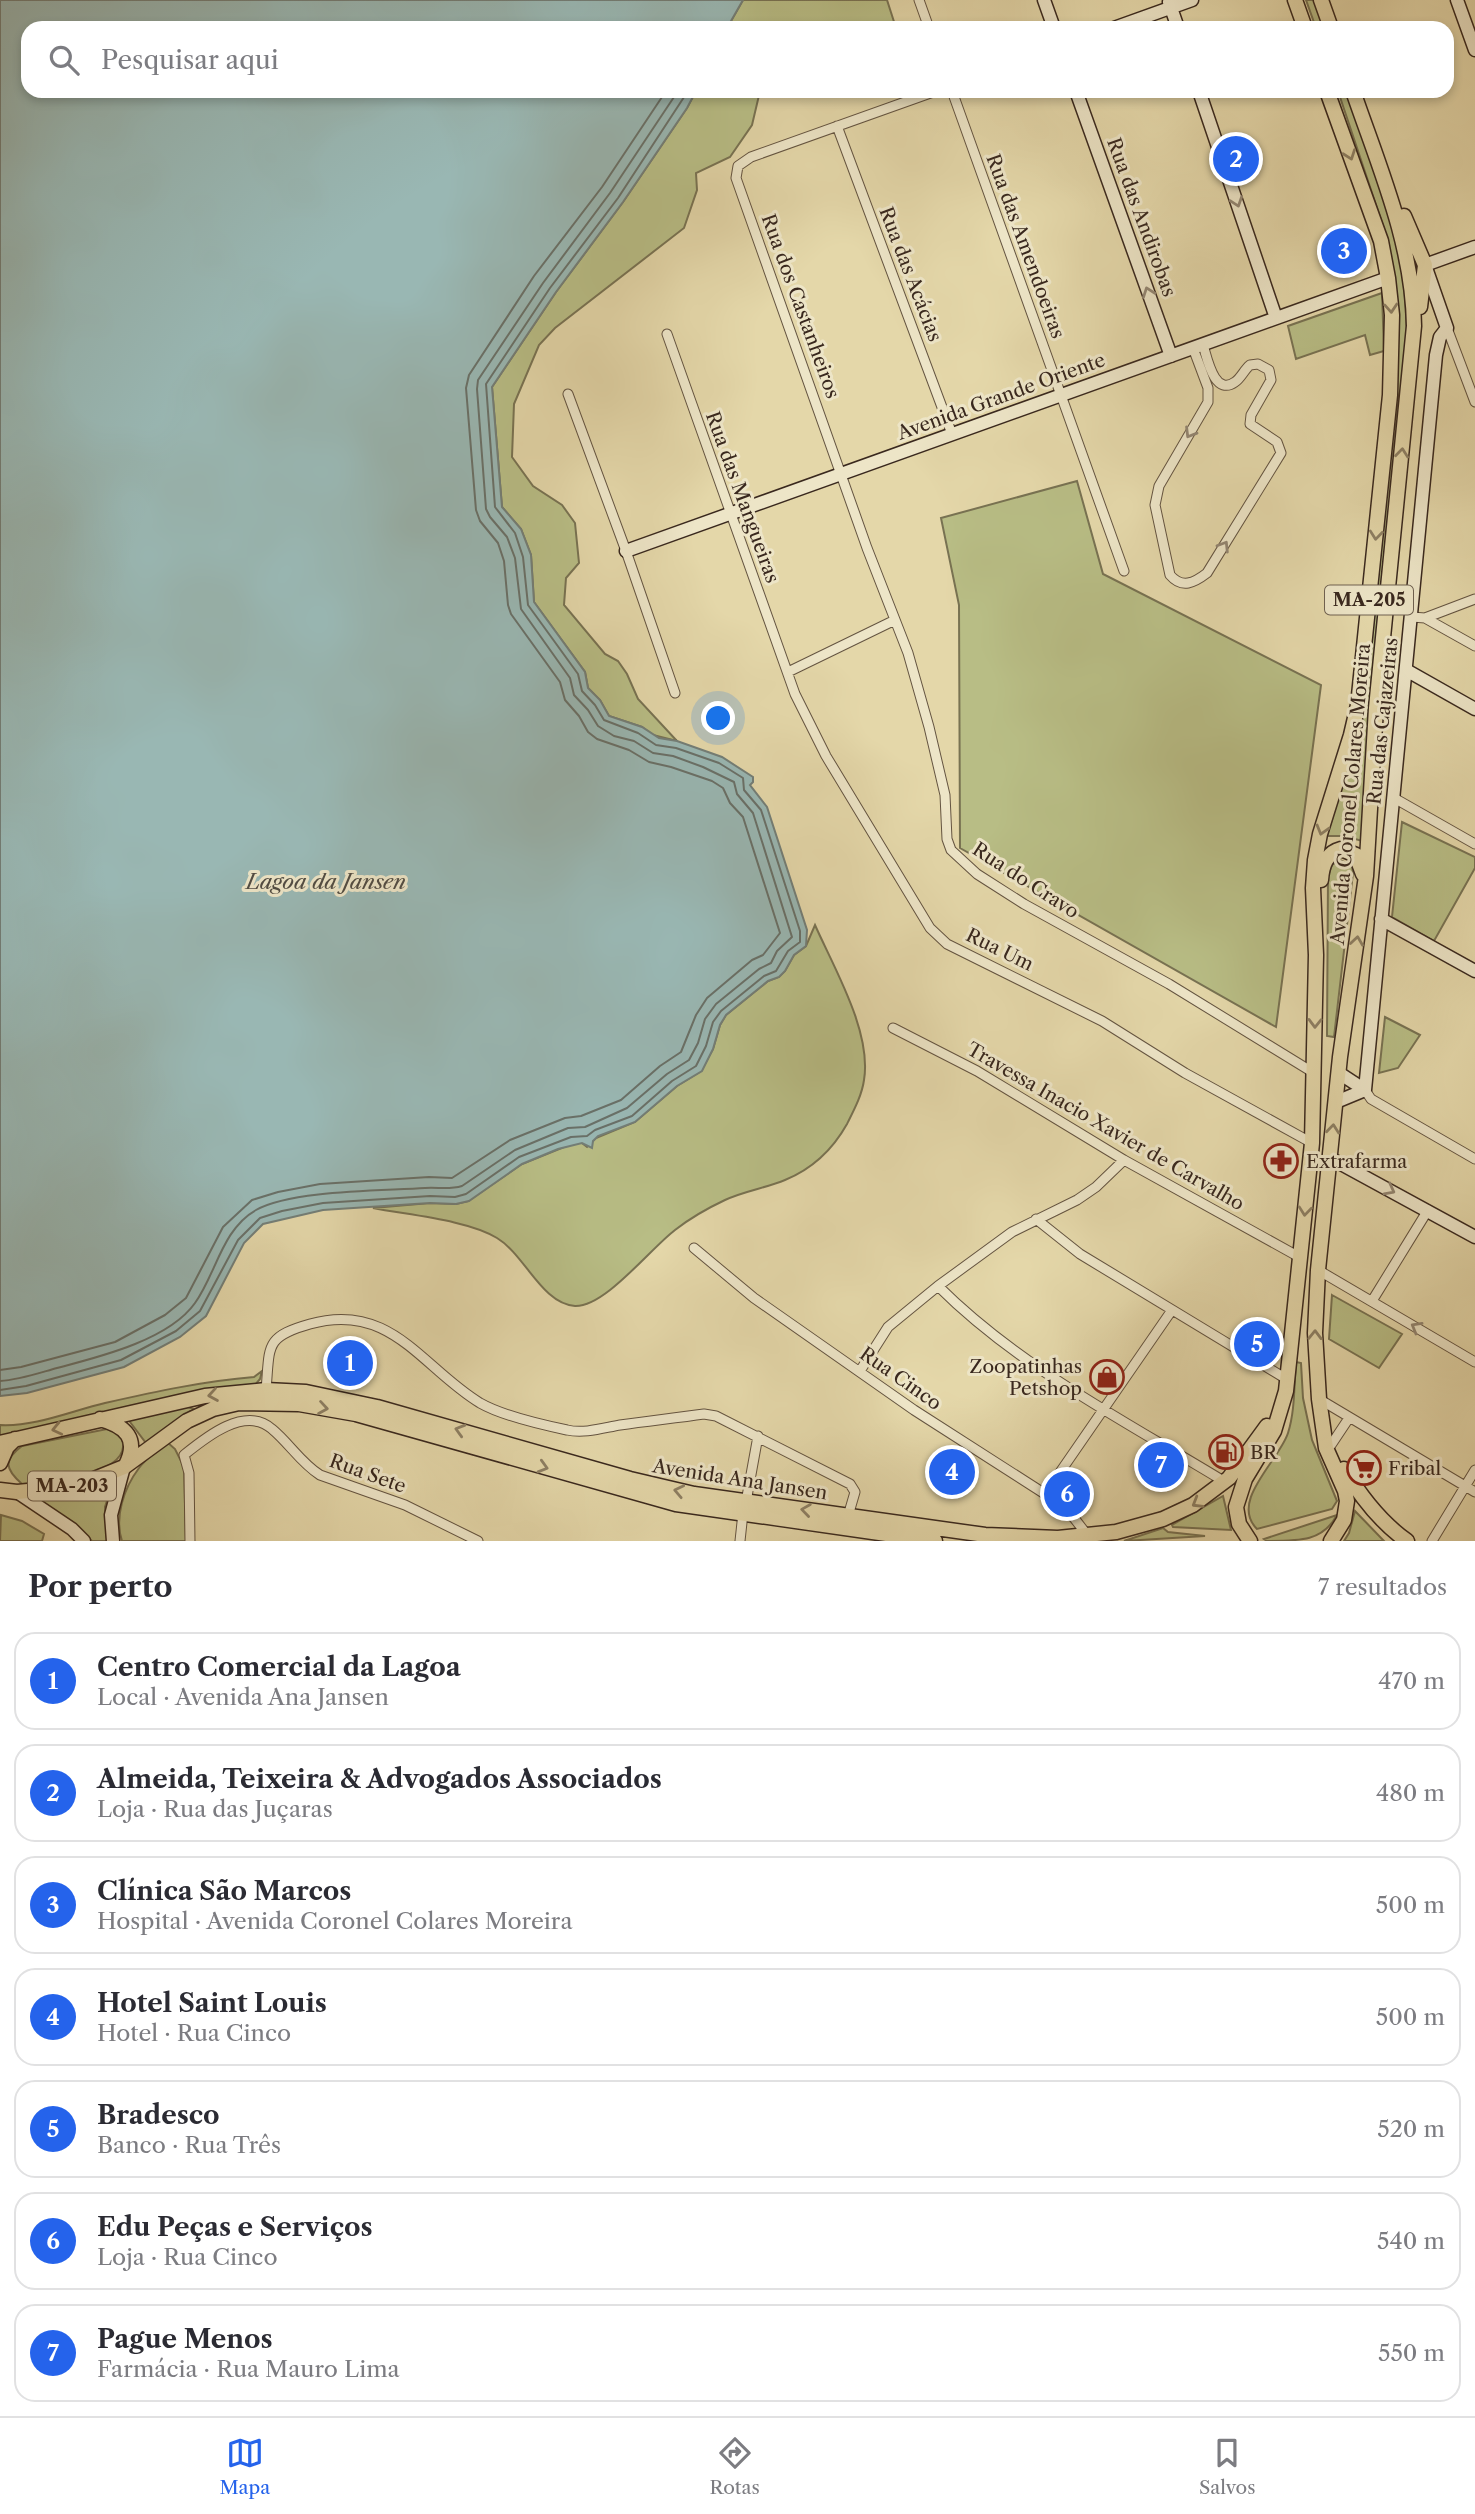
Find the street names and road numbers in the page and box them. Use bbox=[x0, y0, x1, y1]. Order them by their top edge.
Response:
street label: Rua das Andirobas bbox=[1102, 135, 1181, 300]
street label: Rua das Amendoeiras bbox=[981, 151, 1070, 342]
street label: Rua das Acácias bbox=[874, 204, 947, 345]
street label: Rua dos Castanheiros bbox=[756, 211, 845, 401]
street label: Avenida Grande Oriente bbox=[893, 348, 1108, 445]
street label: Rua das Mangueiras bbox=[701, 408, 784, 586]
road number: MA-205 bbox=[1325, 586, 1413, 614]
street label: Rua das Cajazeiras bbox=[1362, 636, 1403, 806]
street label: Avenida Coronel Colares Moreira bbox=[1326, 642, 1375, 947]
street label: Rua do Cravo bbox=[968, 837, 1083, 923]
street label: Rua Um bbox=[962, 923, 1038, 976]
street label: Travessa Inacio Xavier de Carvalho bbox=[963, 1037, 1248, 1215]
street label: Rua Cinco bbox=[855, 1342, 946, 1415]
street label: Rua Sete bbox=[326, 1449, 409, 1498]
street label: Avenida Ana Jansen bbox=[650, 1454, 829, 1505]
road number: MA-203 bbox=[28, 1471, 116, 1500]

